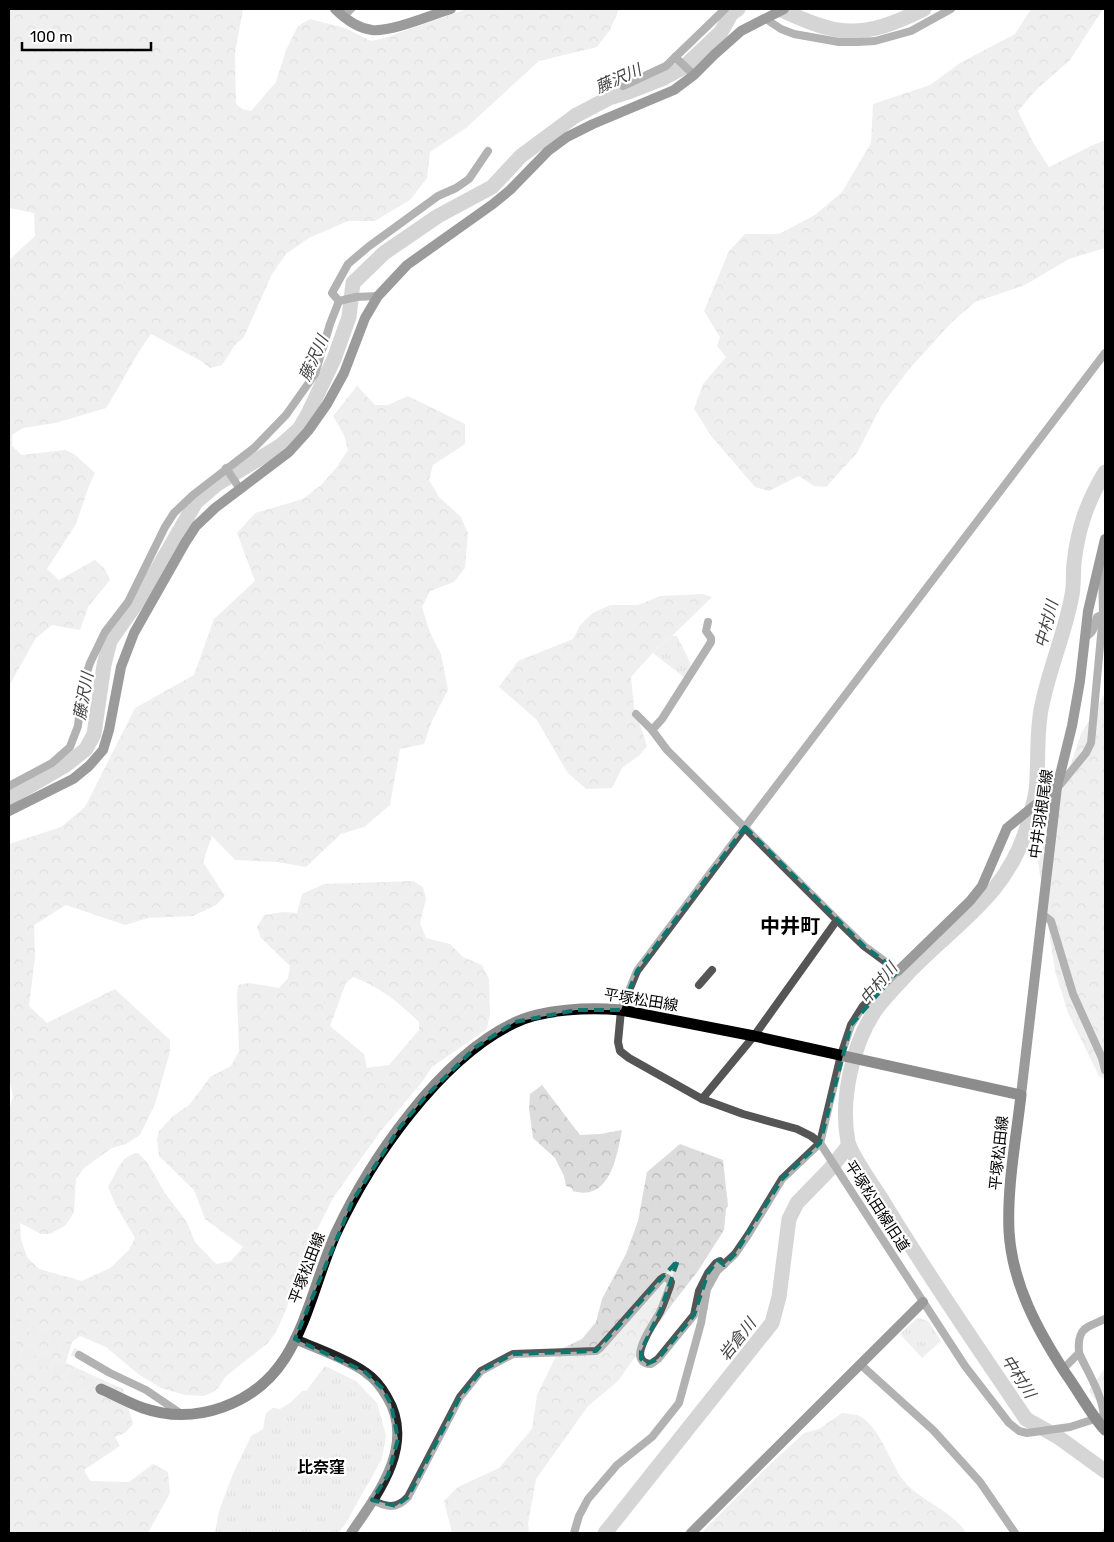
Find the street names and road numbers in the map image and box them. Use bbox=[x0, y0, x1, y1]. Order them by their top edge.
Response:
street label: 中井羽根尾線 bbox=[1026, 768, 1056, 860]
street label: 平塚松田線 bbox=[603, 985, 679, 1015]
street label: 平塚松田線 bbox=[986, 1115, 1012, 1191]
street label: 平塚松田線旧道 bbox=[841, 1157, 913, 1255]
street label: 平塚松田線 bbox=[285, 1230, 329, 1306]

